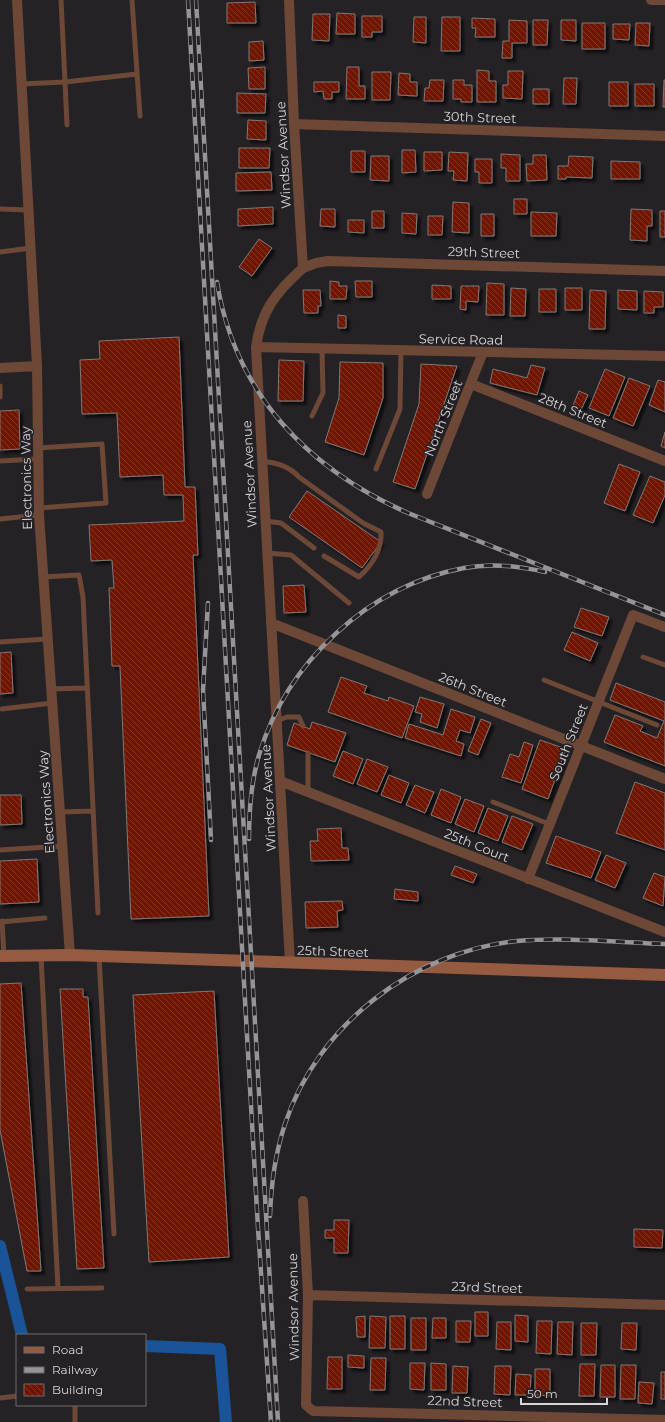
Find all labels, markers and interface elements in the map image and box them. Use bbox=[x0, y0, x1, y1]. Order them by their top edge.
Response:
street label: Windsor Avenue bbox=[272, 101, 294, 209]
street label: 30th Street bbox=[443, 108, 517, 126]
street label: 29th Street bbox=[448, 243, 520, 261]
street label: Service Road bbox=[419, 330, 503, 348]
street label: North Street bbox=[420, 377, 466, 459]
street label: 28th Street bbox=[536, 389, 610, 431]
street label: Windsor Avenue bbox=[238, 420, 260, 528]
street label: Electronics Way bbox=[17, 425, 35, 530]
street label: 26th Street bbox=[437, 668, 509, 710]
street label: South Street bbox=[545, 701, 591, 783]
street label: Windsor Avenue bbox=[257, 744, 279, 852]
street label: Electronics Way bbox=[34, 749, 58, 854]
street label: 25th Court bbox=[442, 825, 512, 865]
street label: 25th Street bbox=[297, 942, 369, 960]
street label: Windsor Avenue bbox=[284, 1253, 302, 1361]
street label: 23rd Street bbox=[451, 1278, 523, 1296]
legend bbox=[16, 1334, 146, 1406]
text: Road bbox=[52, 1342, 83, 1357]
text: Railway bbox=[52, 1362, 98, 1377]
scale bar bbox=[521, 1380, 607, 1406]
text: Building bbox=[52, 1382, 103, 1397]
text: 50 m bbox=[527, 1386, 558, 1401]
street label: 22nd Street bbox=[427, 1392, 503, 1410]

